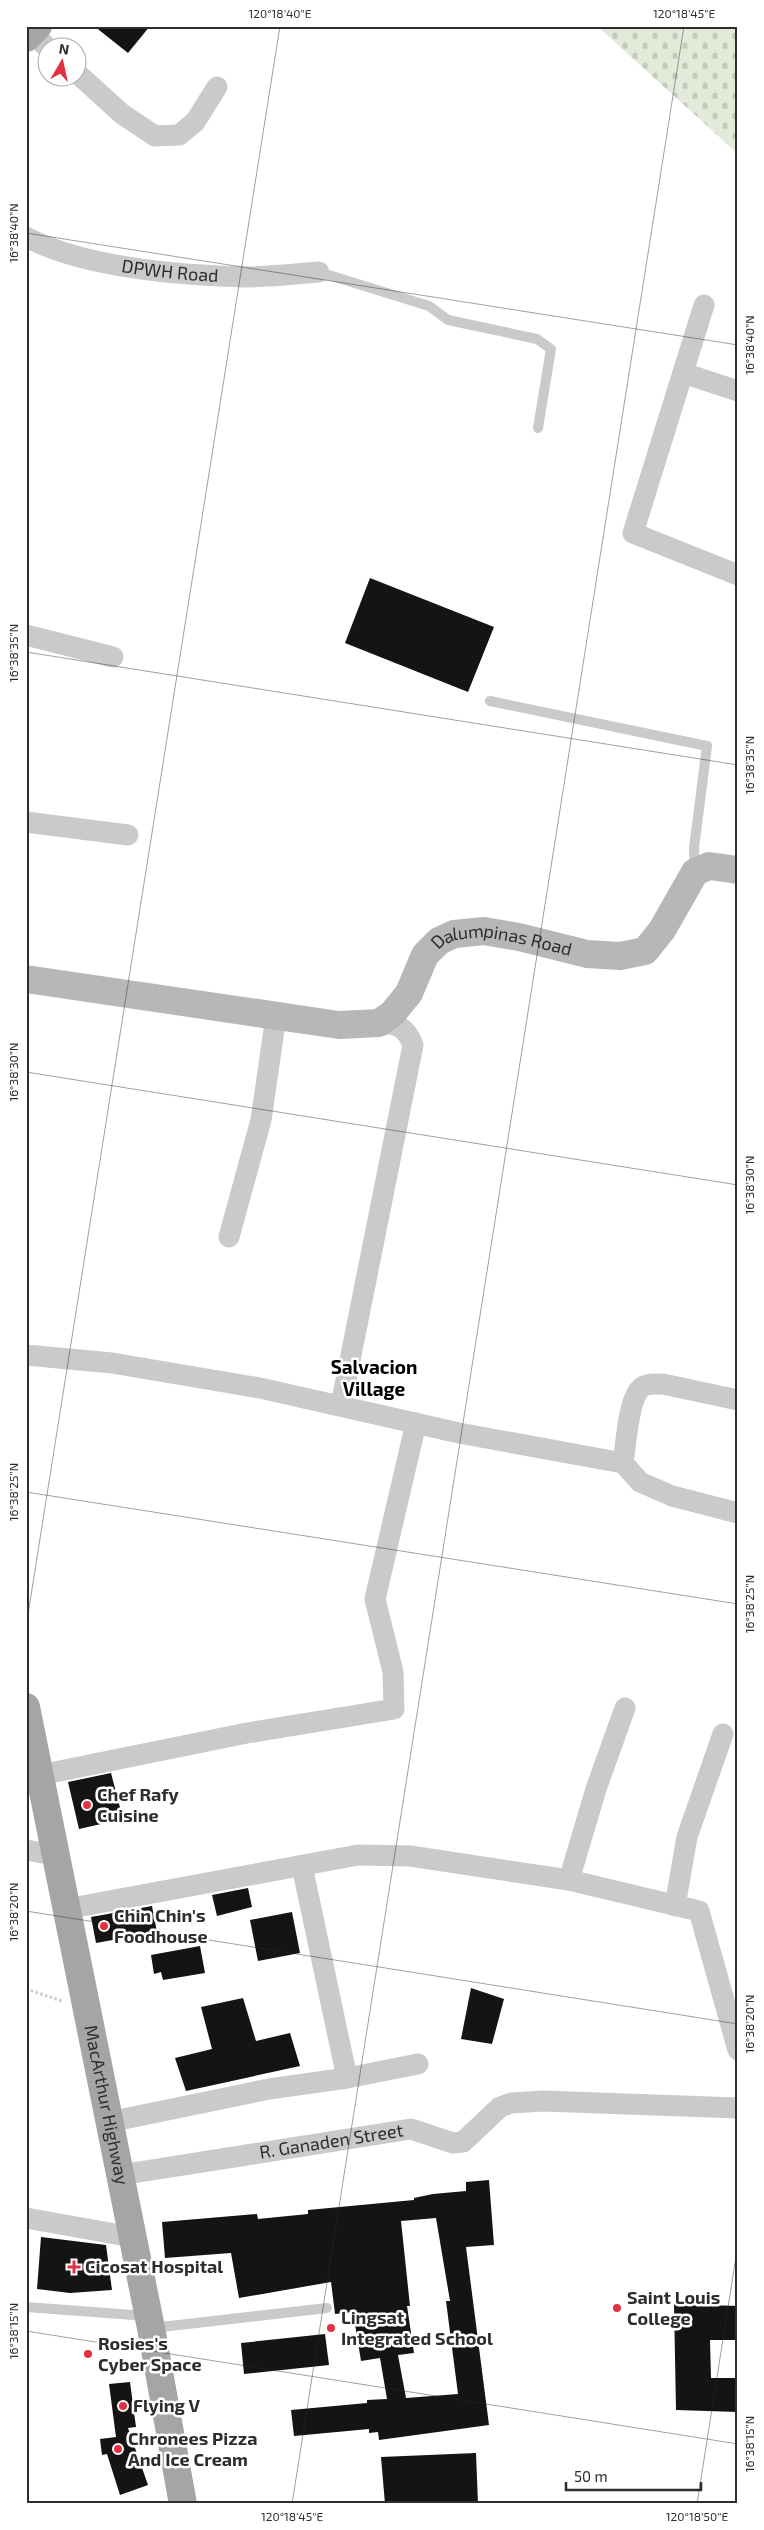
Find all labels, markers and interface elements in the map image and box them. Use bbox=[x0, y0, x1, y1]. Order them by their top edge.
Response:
text: 120°18'40"E bbox=[248, 6, 312, 20]
text: 120°18'45"E bbox=[653, 6, 715, 20]
north arrow bbox=[38, 38, 88, 88]
text: N bbox=[58, 39, 70, 58]
text: 16°38'40"N bbox=[6, 203, 20, 263]
street label: DPWH Road bbox=[120, 254, 219, 286]
text: 16°38'40"N bbox=[742, 315, 756, 375]
text: 16°38'35"N bbox=[6, 624, 20, 682]
text: 16°38'35"N bbox=[742, 736, 756, 794]
street label: Dalumpinas Road bbox=[426, 919, 574, 960]
text: 16°38'30"N bbox=[6, 1042, 20, 1102]
text: 16°38'30"N bbox=[742, 1155, 756, 1215]
district label: Salvacion Village bbox=[331, 1355, 417, 1400]
text: 16°38'25"N bbox=[6, 1463, 20, 1521]
text: 16°38'25"N bbox=[742, 1575, 756, 1633]
place label: Chef Rafy Cuisine bbox=[97, 1783, 180, 1826]
marker: Chef Rafy Cuisine bbox=[81, 1799, 93, 1811]
text: 16°38'20"N bbox=[6, 1882, 20, 1942]
place label: Chin Chin's Foodhouse bbox=[114, 1904, 208, 1947]
marker: Chin Chin's Foodhouse bbox=[98, 1920, 110, 1932]
text: 16°38'20"N bbox=[742, 1994, 756, 2054]
street label: MacArthur Highway bbox=[80, 2023, 134, 2187]
street label: R. Ganaden Street bbox=[258, 2118, 405, 2163]
place label: Cicosat Hospital bbox=[85, 2255, 223, 2277]
marker: Cicosat Hospital bbox=[67, 2260, 81, 2274]
place label: Saint Louis College bbox=[627, 2286, 720, 2329]
marker: Saint Louis College bbox=[611, 2302, 623, 2314]
text: 16°38'15"N bbox=[6, 2303, 20, 2359]
place label: Lingsat Integrated School bbox=[341, 2306, 493, 2349]
marker: Lingsat Integrated School bbox=[325, 2322, 337, 2334]
place label: Rosies's Cyber Space bbox=[98, 2332, 202, 2375]
marker: Rosies's Cyber Space bbox=[82, 2348, 94, 2360]
place label: Flying V bbox=[133, 2394, 200, 2416]
marker: Flying V bbox=[117, 2400, 129, 2412]
text: 16°38'15"N bbox=[742, 2416, 756, 2472]
place label: Chronees Pizza And Ice Cream bbox=[128, 2427, 257, 2470]
marker: Chronees Pizza And Ice Cream bbox=[112, 2443, 124, 2455]
scale bar bbox=[566, 2460, 702, 2492]
text: 50 m bbox=[574, 2467, 608, 2485]
text: 120°18'45"E bbox=[261, 2509, 323, 2523]
text: 120°18'50"E bbox=[666, 2509, 728, 2523]

